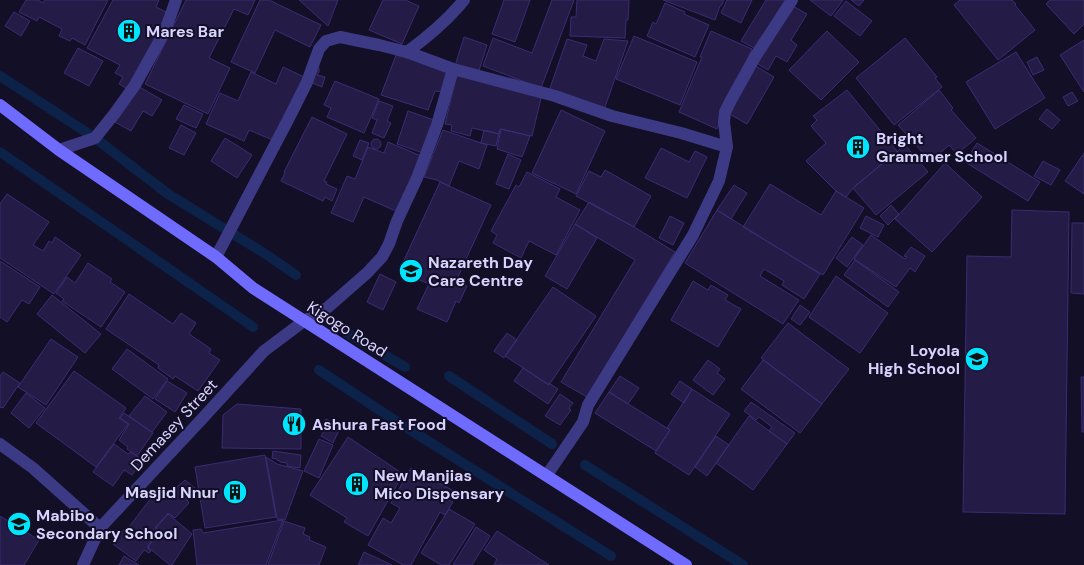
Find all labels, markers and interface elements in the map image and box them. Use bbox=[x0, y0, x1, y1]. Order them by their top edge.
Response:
building icon: Mares Bar bbox=[116, 18, 142, 44]
place label: Mares Bar bbox=[146, 21, 224, 42]
place label: Bright Grammer School bbox=[876, 128, 1007, 167]
building icon: Bright Grammer School bbox=[845, 134, 871, 160]
place label: Nazareth Day Care Centre bbox=[428, 252, 533, 291]
school or university icon: Nazareth Day Care Centre bbox=[398, 258, 424, 284]
street label: Kigogo Road bbox=[303, 296, 391, 362]
place label: Loyola High School bbox=[868, 340, 960, 379]
school or university icon: Loyola High School bbox=[964, 346, 990, 372]
street label: Demasey Street bbox=[126, 375, 222, 475]
restaurant icon: Ashura Fast Food bbox=[281, 411, 307, 437]
place label: Ashura Fast Food bbox=[312, 414, 446, 435]
place label: New Manjias Mico Dispensary bbox=[374, 465, 504, 504]
building icon: New Manjias Mico Dispensary bbox=[344, 471, 370, 497]
building icon: Masjid Nnur bbox=[222, 479, 248, 505]
place label: Masjid Nnur bbox=[125, 482, 218, 503]
place label: Mabibo Secondary School bbox=[36, 505, 178, 544]
school or university icon: Mabibo Secondary School bbox=[6, 511, 32, 537]

